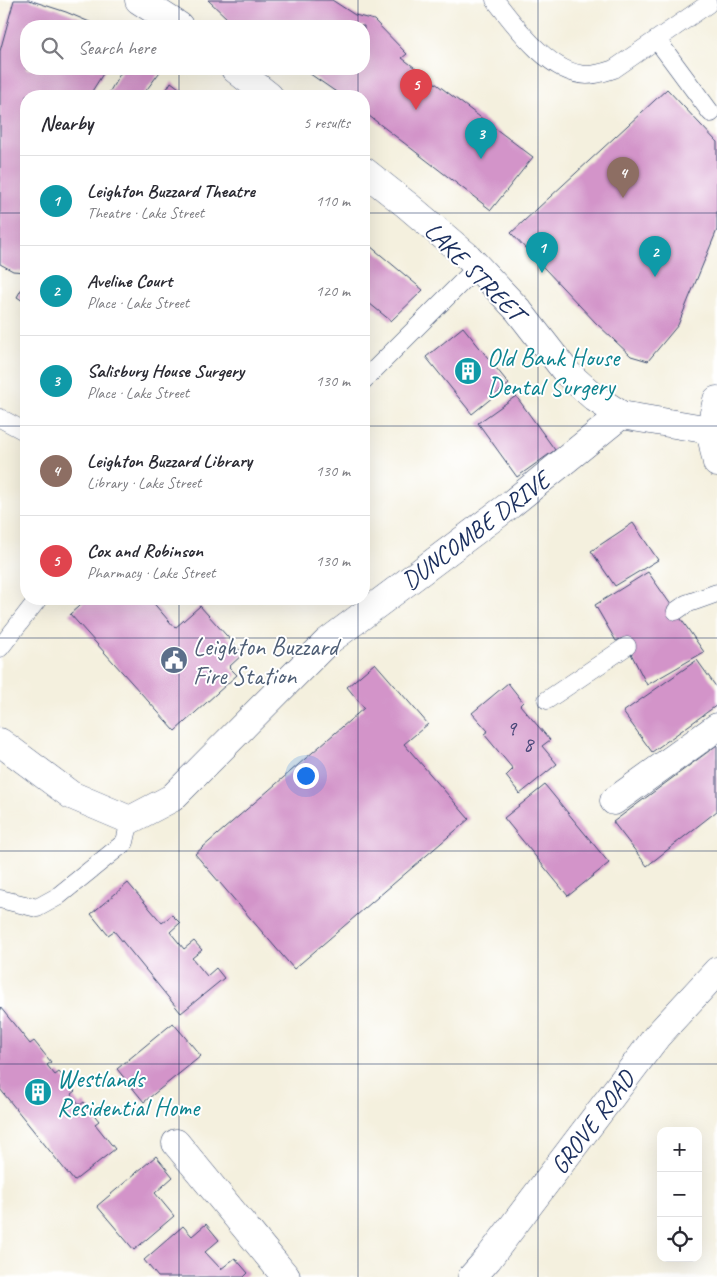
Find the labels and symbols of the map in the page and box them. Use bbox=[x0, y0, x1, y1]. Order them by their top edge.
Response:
pin: 5 bbox=[400, 69, 432, 110]
pin: 3 bbox=[465, 118, 497, 159]
pin: 4 bbox=[607, 157, 639, 198]
street label: LAKE STREET bbox=[418, 215, 536, 333]
pin: 1 bbox=[526, 232, 558, 273]
pin: 2 bbox=[639, 236, 671, 277]
place label: Old Bank House Dental Surgery bbox=[487, 342, 621, 403]
building icon: Old Bank House Dental Surgery bbox=[453, 356, 483, 386]
street label: DUNCOMBE DRIVE bbox=[395, 463, 559, 597]
place label: Leighton Buzzard Fire Station bbox=[193, 631, 342, 692]
public building icon: Leighton Buzzard Fire Station bbox=[159, 645, 189, 675]
house number: 9 bbox=[506, 714, 518, 742]
house number: 8 bbox=[523, 730, 535, 758]
your location bbox=[293, 763, 319, 789]
place label: Westlands Residential Home bbox=[57, 1063, 201, 1124]
street label: GROVE ROAD bbox=[544, 1063, 643, 1181]
building icon: Westlands Residential Home bbox=[23, 1077, 53, 1107]

